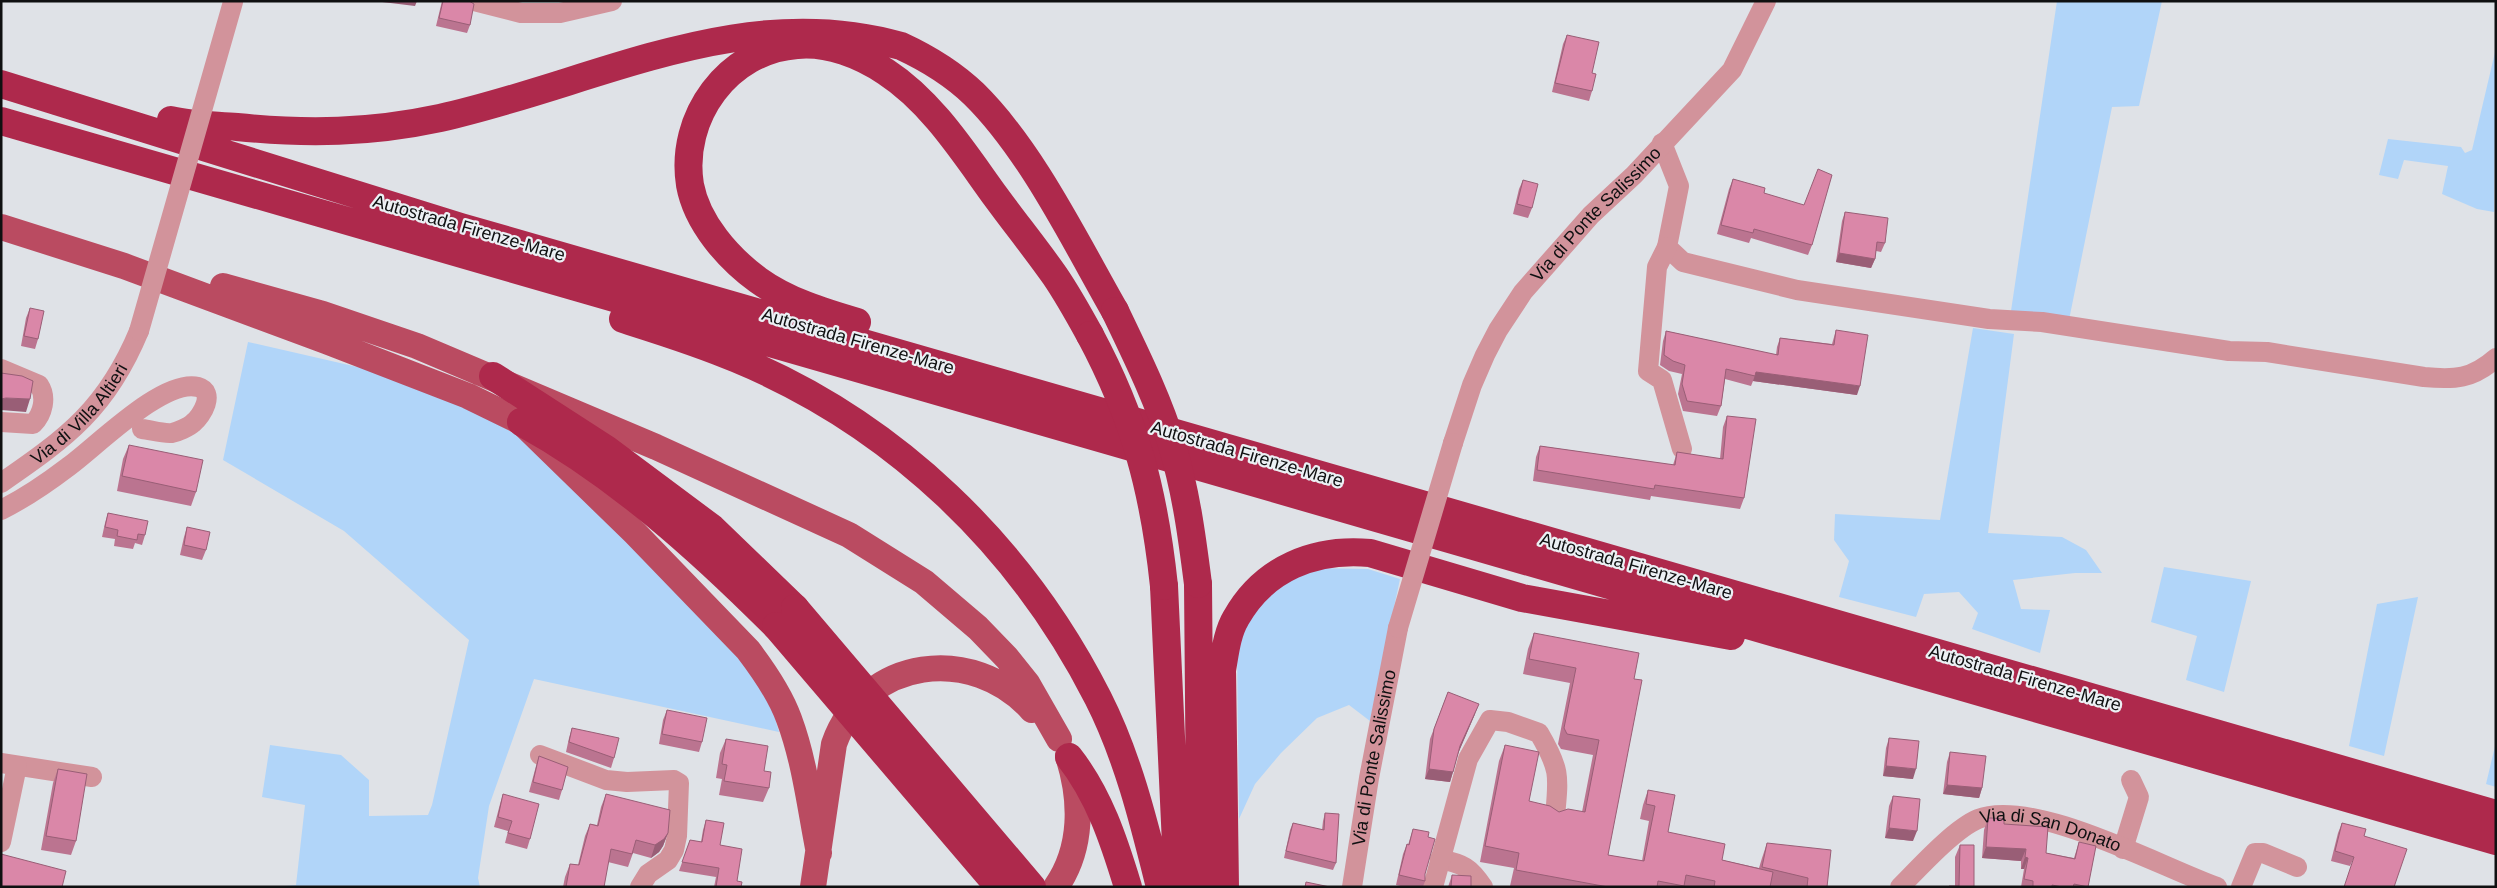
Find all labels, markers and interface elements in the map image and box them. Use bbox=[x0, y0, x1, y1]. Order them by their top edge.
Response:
street label: Via di Ponte Salissimo bbox=[1527, 143, 1665, 286]
street label: Autostrada Firenze-Mare bbox=[371, 191, 567, 265]
street label: Autostrada Firenze-Mare bbox=[760, 304, 956, 378]
street label: Via di Villa Altieri bbox=[27, 360, 131, 469]
street label: Autostrada Firenze-Mare bbox=[1149, 417, 1345, 491]
street label: Autostrada Firenze-Mare bbox=[1538, 529, 1734, 603]
street label: Autostrada Firenze-Mare bbox=[1927, 641, 2123, 715]
street label: Via di Ponte Salissimo bbox=[1349, 668, 1400, 847]
street label: Via di San Donato bbox=[1978, 805, 2124, 856]

